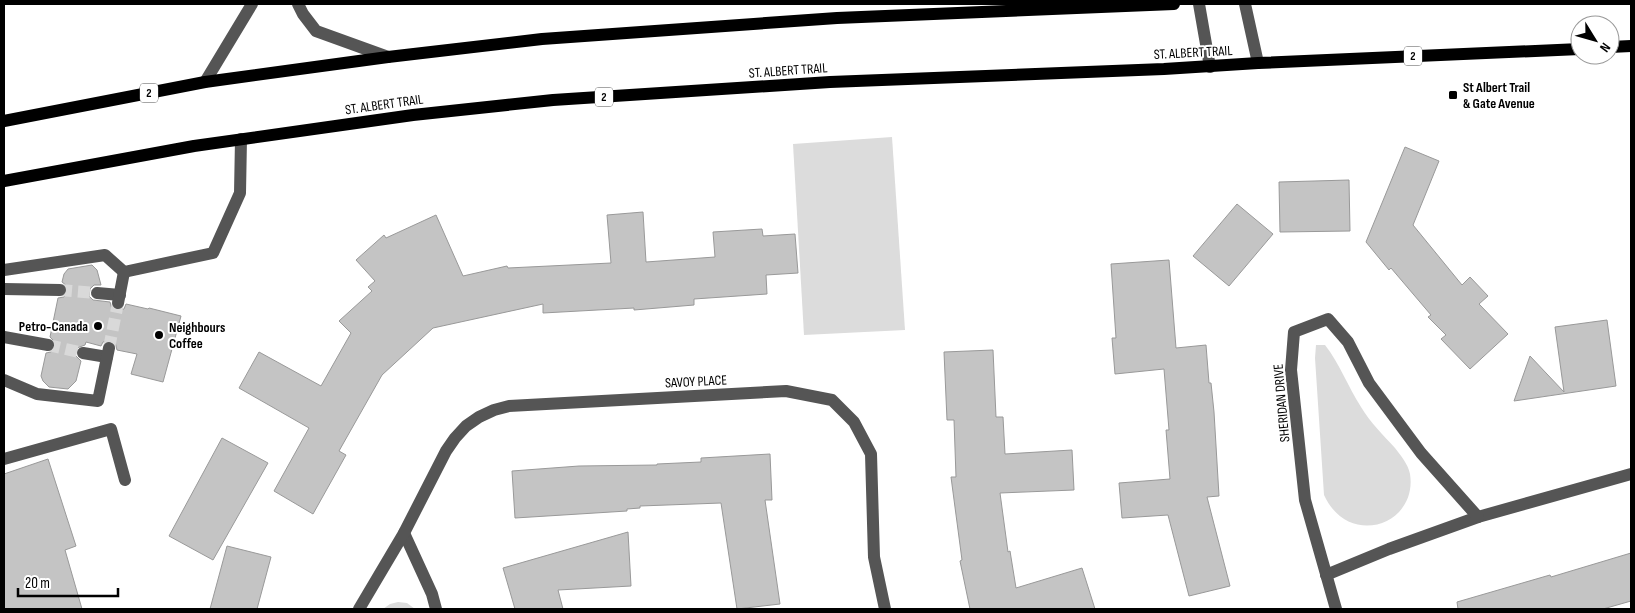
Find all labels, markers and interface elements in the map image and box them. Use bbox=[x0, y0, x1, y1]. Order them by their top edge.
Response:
north arrow bbox=[1570, 15, 1620, 65]
text: N bbox=[1596, 39, 1614, 56]
street label: ST. ALBERT TRAIL bbox=[1153, 42, 1233, 63]
road number: 2 bbox=[1404, 46, 1422, 66]
street label: ST. ALBERT TRAIL bbox=[748, 59, 828, 82]
place label: St Albert Trail & Gate Avenue bbox=[1463, 79, 1535, 112]
road number: 2 bbox=[140, 84, 158, 102]
road number: 2 bbox=[595, 88, 613, 106]
marker: St Albert Trail & Gate Avenue bbox=[1447, 89, 1459, 101]
street label: ST. ALBERT TRAIL bbox=[344, 91, 424, 118]
place label: Petro-Canada bbox=[19, 318, 88, 335]
place label: Neighbours Coffee bbox=[169, 319, 225, 352]
marker: Petro-Canada bbox=[92, 320, 104, 332]
marker: Neighbours Coffee bbox=[153, 329, 165, 341]
street label: SHERIDAN DRIVE bbox=[1270, 363, 1293, 443]
street label: SAVOY PLACE bbox=[665, 371, 728, 392]
scale bar bbox=[18, 566, 118, 598]
text: 20 m bbox=[25, 574, 50, 593]

